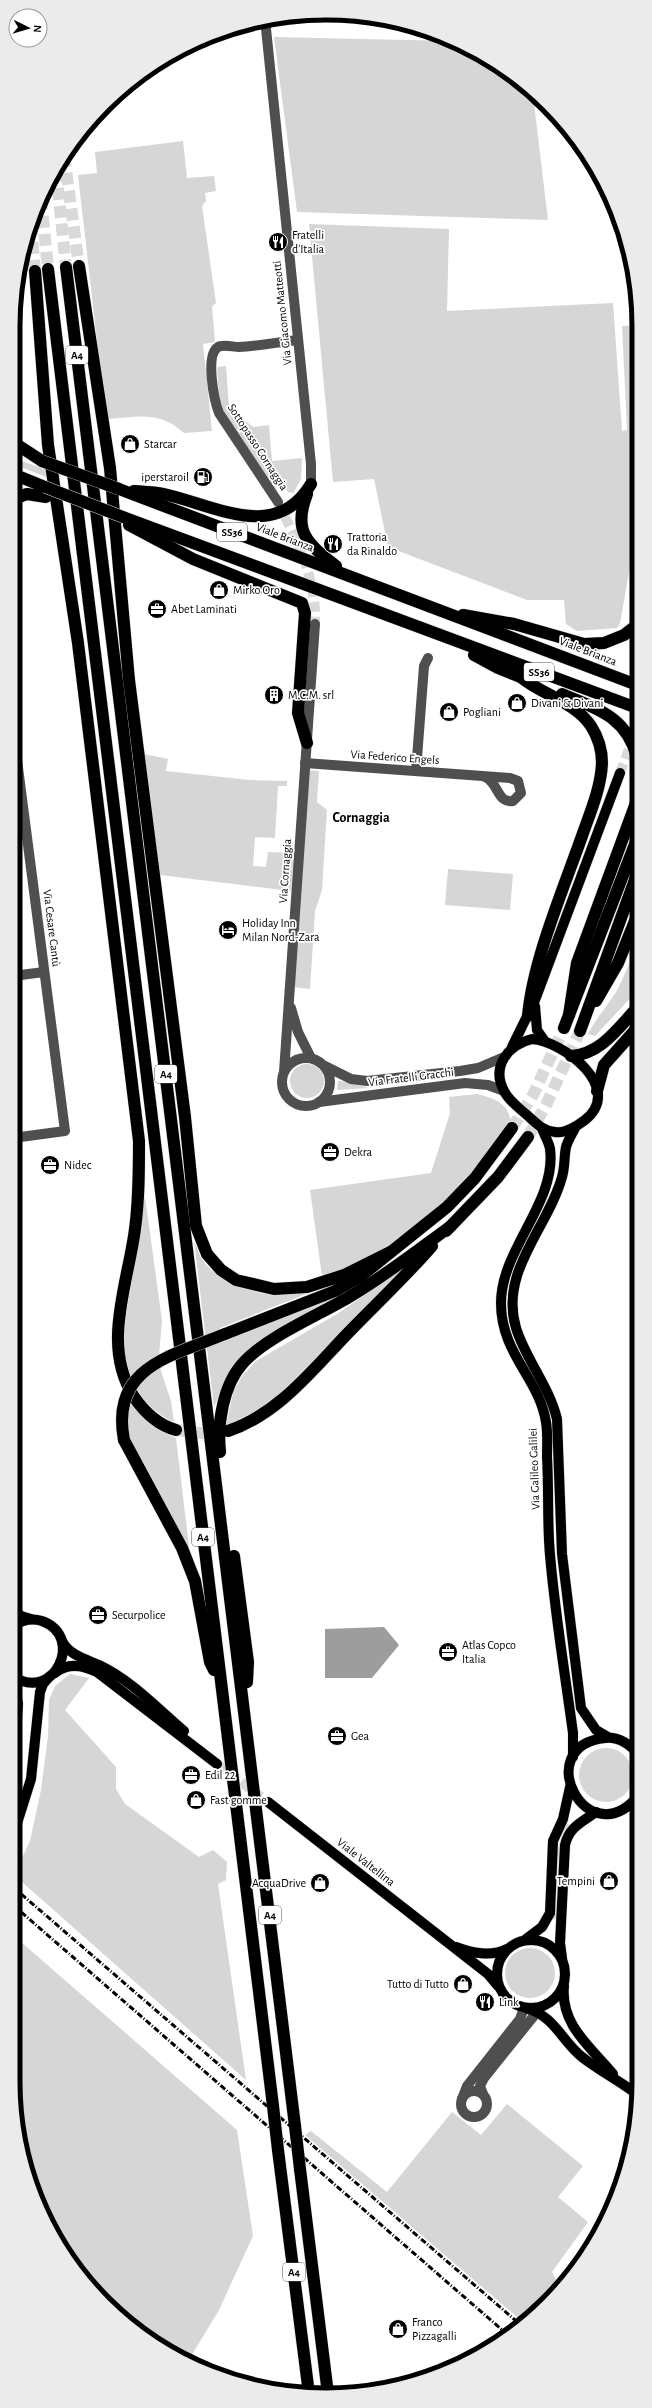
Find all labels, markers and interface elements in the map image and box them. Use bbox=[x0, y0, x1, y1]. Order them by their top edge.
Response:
north arrow bbox=[8, 8, 48, 48]
text: N bbox=[32, 25, 43, 33]
place label: Fratelli d'Italia bbox=[292, 229, 325, 255]
restaurant icon: Fratelli d'Italia bbox=[267, 231, 289, 253]
street label: Via Giacomo Matteotti bbox=[271, 260, 293, 366]
road number: A4 bbox=[66, 346, 88, 364]
street label: Sottopasso Cornaggia bbox=[226, 402, 291, 493]
shop icon: Starcar bbox=[119, 433, 141, 455]
place label: Starcar bbox=[144, 438, 177, 450]
fuel station icon: iperstaroil bbox=[192, 466, 214, 488]
place label: iperstaroil bbox=[141, 471, 189, 483]
street label: Viale Brianza bbox=[254, 520, 316, 554]
road number: SS36 bbox=[217, 523, 247, 541]
place label: Trattoria da Rinaldo bbox=[347, 531, 397, 557]
restaurant icon: Trattoria da Rinaldo bbox=[322, 533, 344, 555]
shop icon: Mirko Oro bbox=[208, 579, 230, 601]
place label: Mirko Oro bbox=[233, 584, 280, 596]
office icon: Abet Laminati bbox=[146, 598, 168, 620]
place label: Abet Laminati bbox=[171, 603, 237, 615]
street label: Viale Brianza bbox=[557, 634, 619, 668]
road number: SS36 bbox=[524, 663, 554, 681]
building icon: M.C.M. srl bbox=[263, 684, 285, 706]
place label: M.C.M. srl bbox=[288, 689, 334, 701]
shop icon: Divani & Divani bbox=[506, 692, 528, 714]
place label: Divani & Divani bbox=[531, 697, 603, 709]
shop icon: Pogliani bbox=[438, 701, 460, 723]
place label: Pogliani bbox=[463, 706, 501, 718]
street label: Via Federico Engels bbox=[350, 748, 440, 766]
district label: Cornaggia bbox=[332, 811, 390, 825]
street label: Via Cornaggia bbox=[277, 838, 293, 904]
street label: Via Cesare Cantù bbox=[41, 889, 63, 967]
place label: Holiday Inn Milan Nord-Zara bbox=[242, 917, 320, 943]
hotel icon: Holiday Inn Milan Nord-Zara bbox=[217, 919, 239, 941]
road number: A4 bbox=[155, 1065, 177, 1083]
street label: Via Fratelli Gracchi bbox=[368, 1066, 454, 1088]
office icon: Dekra bbox=[319, 1141, 341, 1163]
place label: Dekra bbox=[344, 1146, 373, 1158]
office icon: Nidec bbox=[39, 1154, 61, 1176]
place label: Nidec bbox=[64, 1159, 92, 1171]
street label: Via Galileo Galilei bbox=[527, 1428, 541, 1510]
road number: A4 bbox=[192, 1528, 214, 1546]
office icon: Securpolice bbox=[87, 1604, 109, 1626]
place label: Securpolice bbox=[112, 1609, 165, 1621]
place label: Atlas Copco Italia bbox=[462, 1639, 516, 1665]
office icon: Atlas Copco Italia bbox=[437, 1641, 459, 1663]
office icon: Gea bbox=[326, 1725, 348, 1747]
place label: Gea bbox=[351, 1730, 369, 1742]
office icon: Edil 22 bbox=[180, 1764, 202, 1786]
place label: Edil 22 bbox=[205, 1769, 236, 1781]
shop icon: Fast gomme bbox=[185, 1789, 207, 1811]
place label: Fast gomme bbox=[210, 1794, 267, 1806]
street label: Viale Valtellina bbox=[335, 1836, 398, 1889]
shop icon: Tempini bbox=[598, 1870, 620, 1892]
shop icon: AcquaDrive bbox=[309, 1872, 331, 1894]
place label: Tempini bbox=[557, 1875, 595, 1887]
place label: AcquaDrive bbox=[252, 1877, 306, 1889]
road number: A4 bbox=[259, 1906, 281, 1924]
shop icon: Tutto di Tutto bbox=[452, 1973, 474, 1995]
place label: Tutto di Tutto bbox=[387, 1978, 449, 1990]
restaurant icon: Link bbox=[474, 1991, 496, 2013]
place label: Link bbox=[499, 1996, 519, 2008]
road number: A4 bbox=[283, 2263, 305, 2281]
place label: Franco Pizzagalli bbox=[412, 2316, 457, 2342]
shop icon: Franco Pizzagalli bbox=[387, 2318, 409, 2340]

